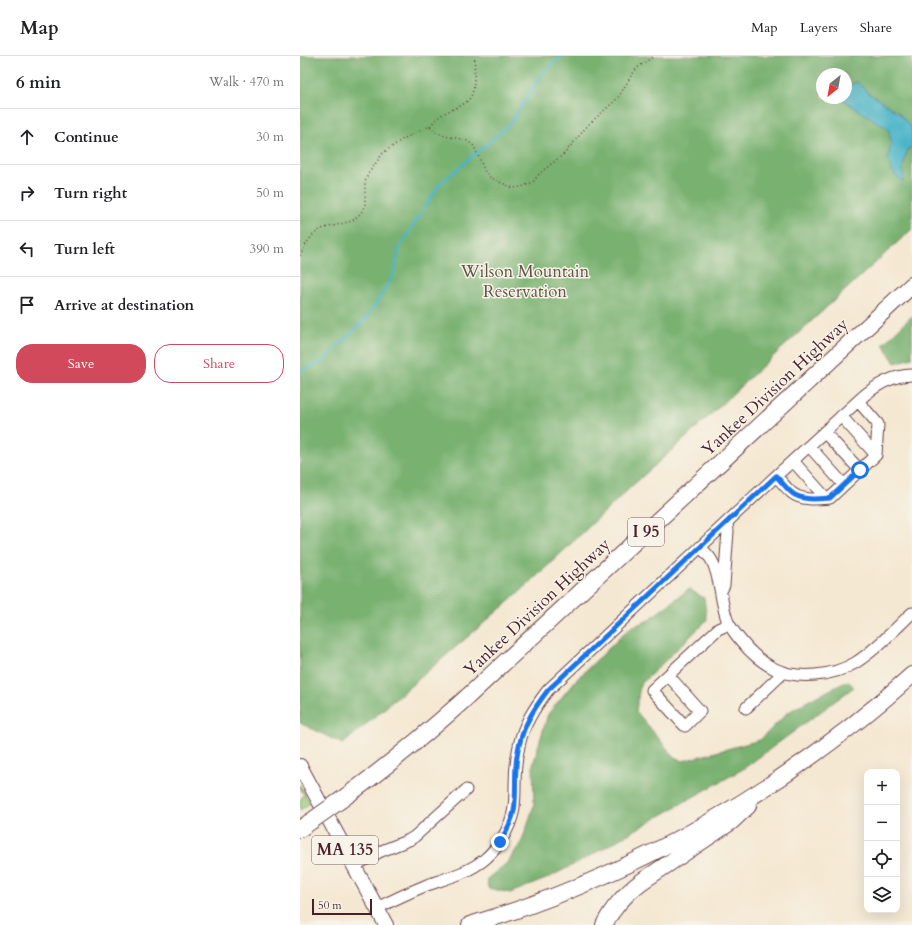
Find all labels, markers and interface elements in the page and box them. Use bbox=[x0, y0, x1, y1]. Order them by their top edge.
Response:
text: Map bbox=[20, 15, 59, 41]
text: Map bbox=[751, 18, 778, 37]
text: Layers bbox=[800, 18, 838, 37]
text: Share bbox=[860, 18, 892, 37]
north arrow bbox=[816, 68, 852, 104]
text: 6 min bbox=[16, 71, 61, 94]
text: Walk · 470 m bbox=[209, 73, 284, 91]
icon: ahead bbox=[16, 126, 38, 148]
text: Continue bbox=[54, 127, 119, 147]
text: 30 m bbox=[256, 128, 284, 146]
icon: right bbox=[16, 182, 38, 204]
text: Turn right bbox=[54, 183, 127, 203]
text: 50 m bbox=[256, 184, 284, 202]
icon: left bbox=[16, 238, 38, 260]
text: Turn left bbox=[54, 239, 115, 259]
text: 390 m bbox=[250, 240, 284, 258]
park label: Wilson Mountain Reservation bbox=[460, 260, 590, 303]
icon: arrive bbox=[16, 294, 38, 316]
text: Arrive at destination bbox=[54, 295, 194, 315]
street label: Yankee Division Highway bbox=[697, 313, 853, 461]
button: Save bbox=[16, 344, 146, 383]
button: Share bbox=[154, 344, 284, 383]
route start bbox=[851, 461, 869, 479]
road number: I 95 bbox=[628, 518, 664, 546]
street label: Yankee Division Highway bbox=[459, 533, 615, 681]
map controls bbox=[864, 769, 900, 913]
button: + bbox=[864, 769, 900, 805]
button: − bbox=[864, 805, 900, 841]
route end bbox=[491, 833, 509, 851]
road number: MA 135 bbox=[312, 836, 378, 864]
button: locate bbox=[864, 841, 900, 877]
button: layers bbox=[864, 877, 900, 913]
scale bar bbox=[312, 897, 372, 916]
text: 50 m bbox=[318, 898, 342, 913]

